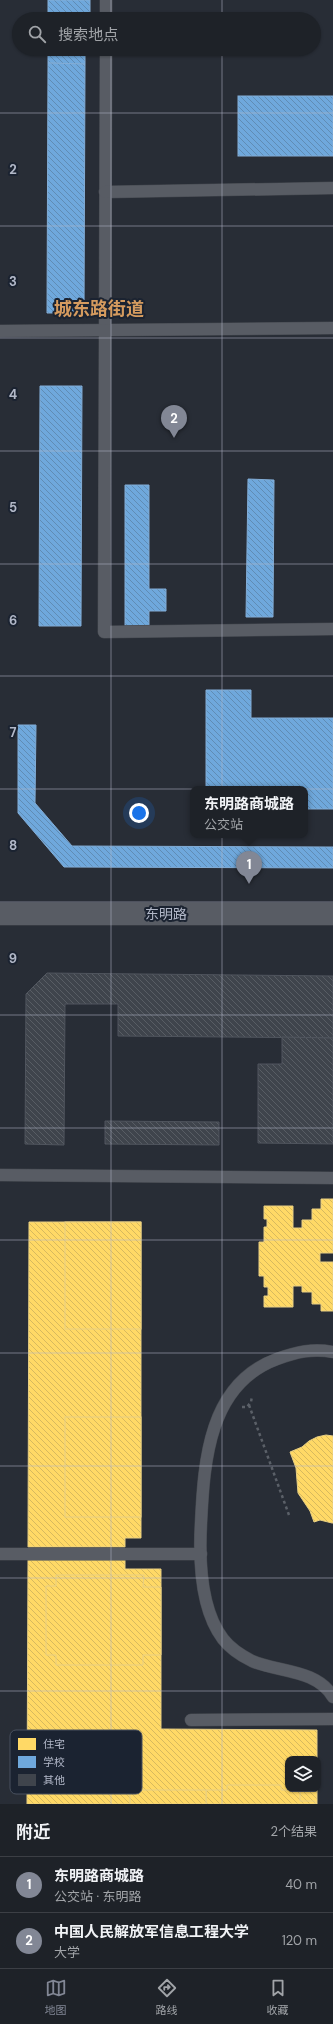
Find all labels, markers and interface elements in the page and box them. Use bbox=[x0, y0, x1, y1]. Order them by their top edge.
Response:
search box bbox=[12, 12, 321, 56]
icon: search bbox=[26, 23, 48, 45]
text: 搜索地点 bbox=[58, 25, 118, 45]
text: 2 bbox=[9, 161, 17, 178]
text: 3 bbox=[9, 273, 17, 290]
district label: 城东路街道 bbox=[54, 297, 144, 321]
text: 4 bbox=[9, 386, 17, 403]
pin: 2 bbox=[161, 405, 187, 438]
text: 5 bbox=[9, 499, 17, 516]
text: 6 bbox=[9, 612, 17, 629]
text: 7 bbox=[10, 724, 17, 741]
popup bbox=[190, 786, 308, 838]
text: 东明路商城路 bbox=[204, 794, 294, 814]
your location bbox=[129, 803, 149, 823]
text: 公交站 bbox=[204, 816, 243, 833]
text: 8 bbox=[9, 837, 17, 854]
pin: 1 bbox=[236, 851, 262, 884]
street label: 东明路 bbox=[145, 905, 187, 923]
text: 9 bbox=[9, 950, 17, 967]
legend bbox=[10, 1730, 142, 1794]
text: 住宅 bbox=[43, 1737, 65, 1751]
text: 学校 bbox=[43, 1755, 65, 1769]
map controls bbox=[285, 1756, 321, 1792]
button: layers bbox=[285, 1756, 321, 1792]
text: 其他 bbox=[43, 1773, 65, 1787]
text: 附近 bbox=[16, 1821, 50, 1843]
text: 2个结果 bbox=[271, 1823, 317, 1840]
text: 东明路商城路 bbox=[54, 1866, 144, 1886]
text: 1 bbox=[27, 1876, 31, 1893]
text: 40 m bbox=[285, 1876, 317, 1893]
text: 公交站 · 东明路 bbox=[54, 1888, 142, 1905]
text: 中国人民解放军信息工程大学 bbox=[54, 1922, 249, 1942]
text: 2 bbox=[25, 1932, 33, 1949]
text: 120 m bbox=[282, 1932, 317, 1949]
text: 大学 bbox=[54, 1944, 80, 1961]
tab: 地图 bbox=[45, 1977, 67, 2017]
tab: 路线 bbox=[156, 1977, 178, 2017]
tab: 收藏 bbox=[267, 1977, 289, 2017]

